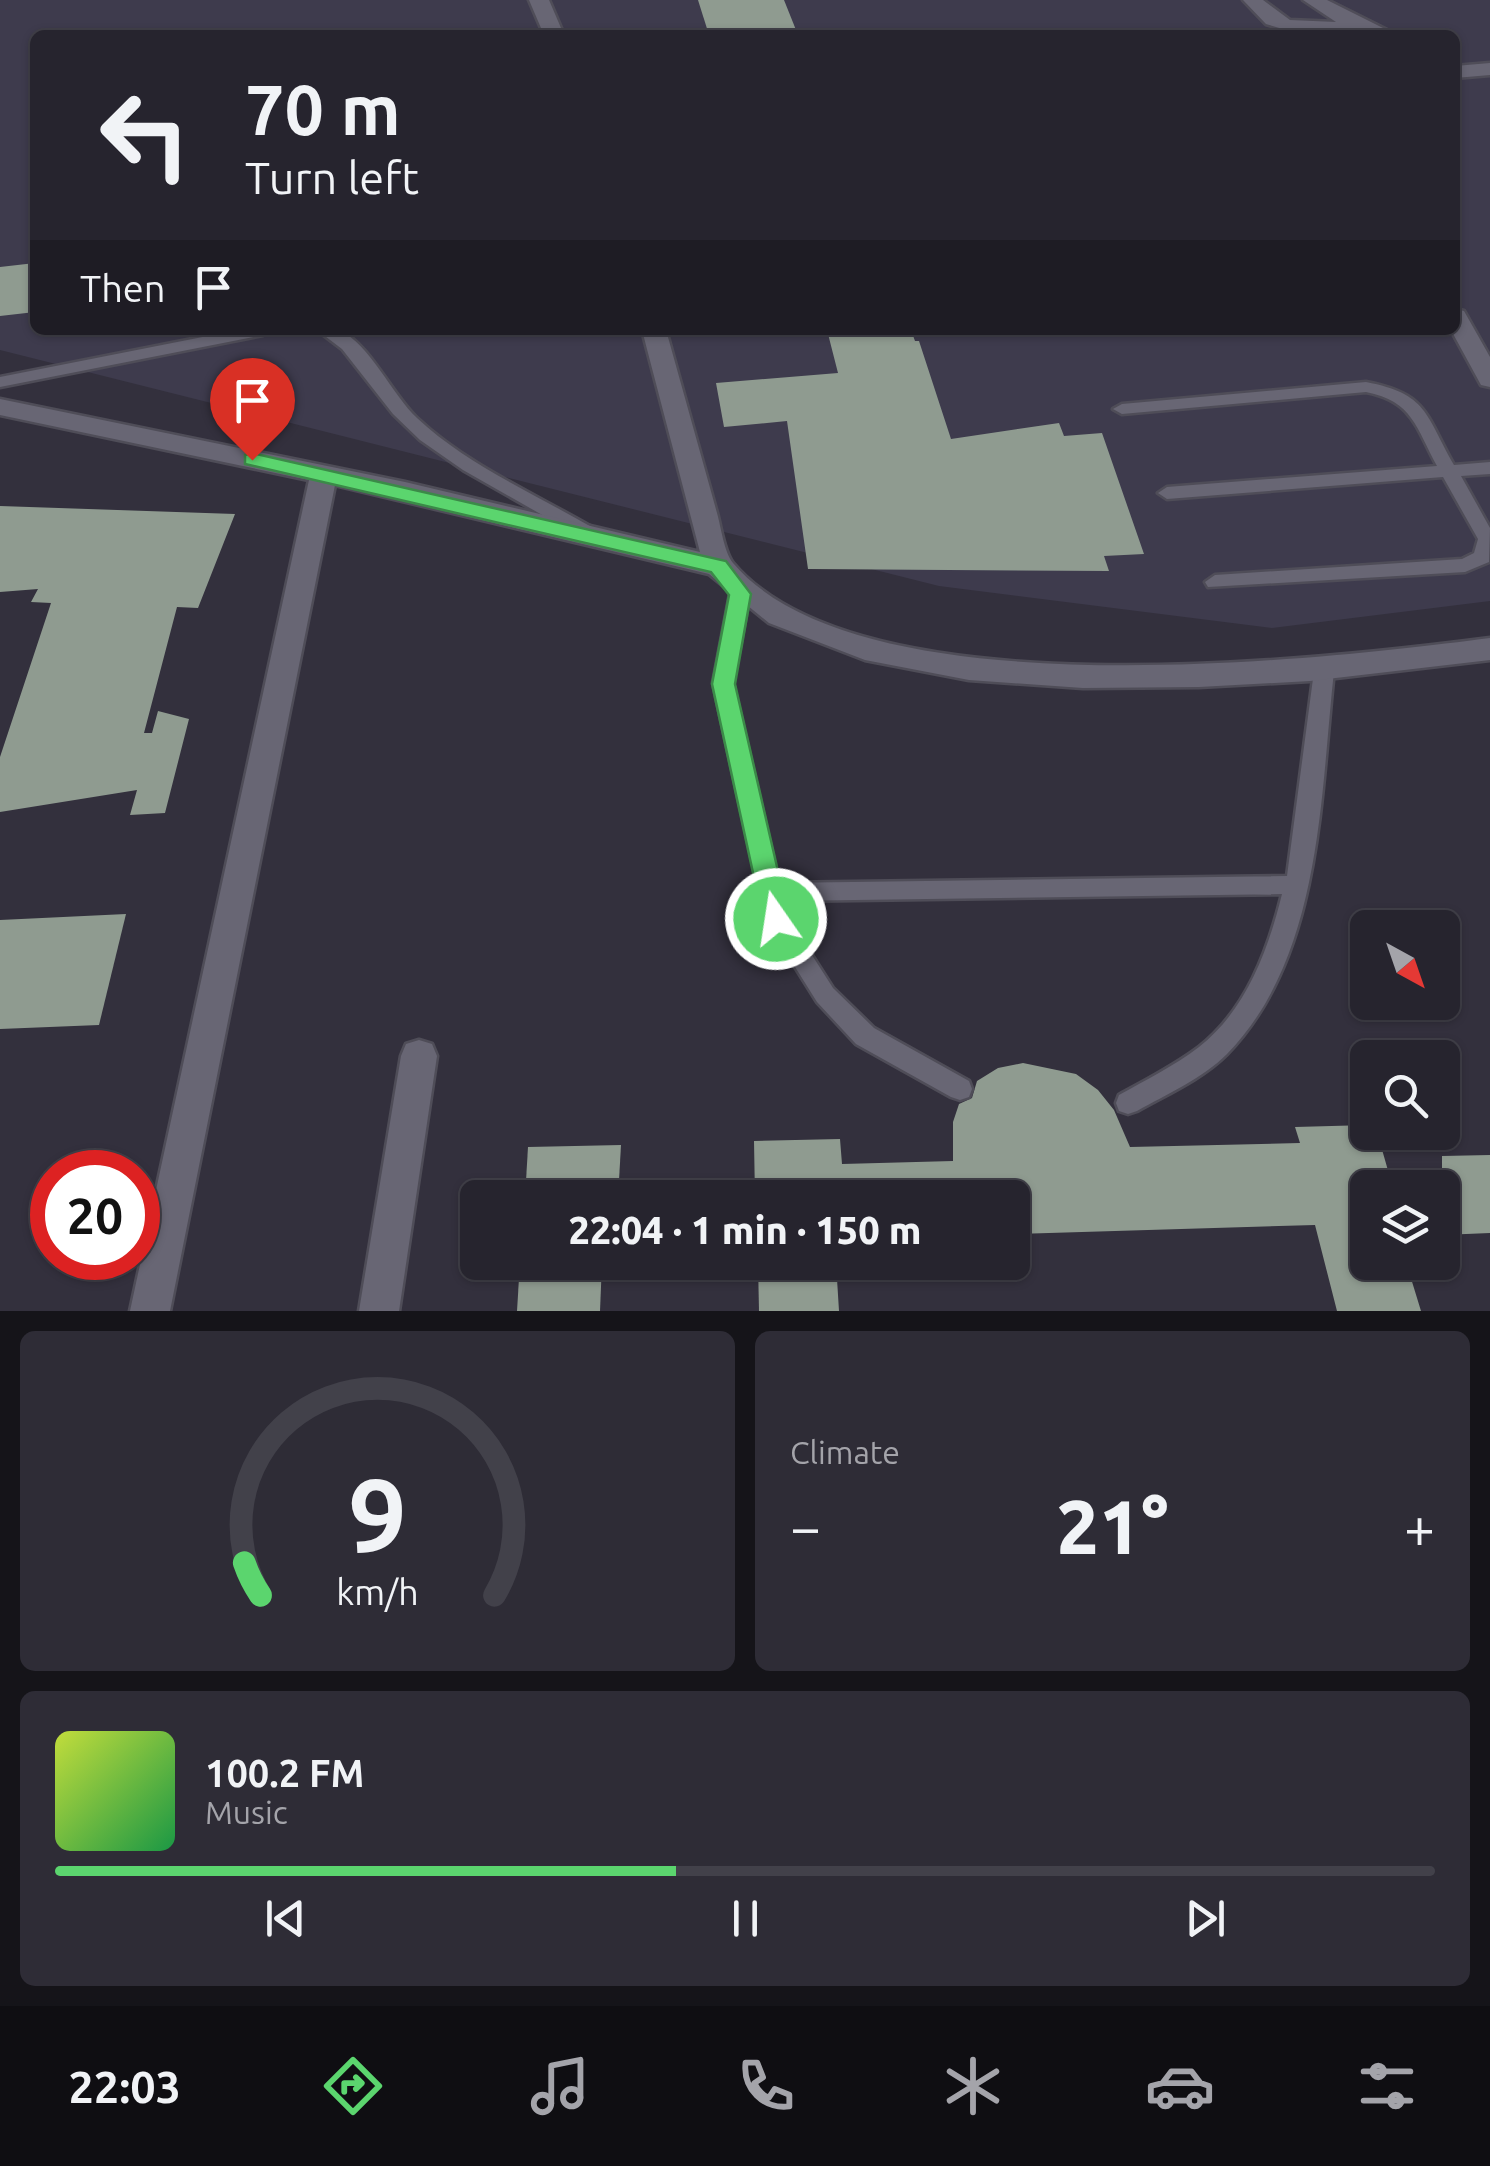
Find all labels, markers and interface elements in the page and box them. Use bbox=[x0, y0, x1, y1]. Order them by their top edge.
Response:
icon: left bbox=[80, 70, 210, 200]
text: 70 m bbox=[245, 70, 401, 148]
text: Turn left bbox=[245, 152, 419, 203]
icon: arrive bbox=[186, 260, 241, 315]
text: Then bbox=[80, 267, 166, 309]
pin bbox=[210, 358, 295, 461]
icon: arrive bbox=[225, 373, 280, 428]
position arrow bbox=[724, 867, 828, 971]
north arrow bbox=[1350, 910, 1460, 1020]
map controls bbox=[1350, 910, 1460, 1280]
button: search bbox=[1350, 1040, 1460, 1150]
speed limit sign: 20 bbox=[30, 1150, 160, 1280]
button: layers bbox=[1350, 1170, 1460, 1280]
text: 22:04 · 1 min · 150 m bbox=[568, 1209, 922, 1251]
text: Climate bbox=[790, 1434, 900, 1470]
text: 9 bbox=[348, 1456, 407, 1573]
text: 21° bbox=[1057, 1484, 1168, 1568]
text: − bbox=[790, 1496, 821, 1557]
text: + bbox=[1404, 1496, 1435, 1557]
text: km/h bbox=[336, 1572, 419, 1612]
text: 100.2 FM bbox=[205, 1752, 364, 1794]
text: Music bbox=[205, 1794, 288, 1830]
icon: previous bbox=[258, 1891, 313, 1946]
icon: pause bbox=[718, 1891, 773, 1946]
icon: next bbox=[1178, 1891, 1233, 1946]
icon: directions bbox=[318, 2051, 388, 2121]
icon: music bbox=[525, 2051, 595, 2121]
icon: phone bbox=[731, 2051, 801, 2121]
icon: climate bbox=[938, 2051, 1008, 2121]
icon: car bbox=[1145, 2051, 1215, 2121]
icon: filters bbox=[1352, 2051, 1422, 2121]
text: 22:03 bbox=[68, 2061, 181, 2112]

